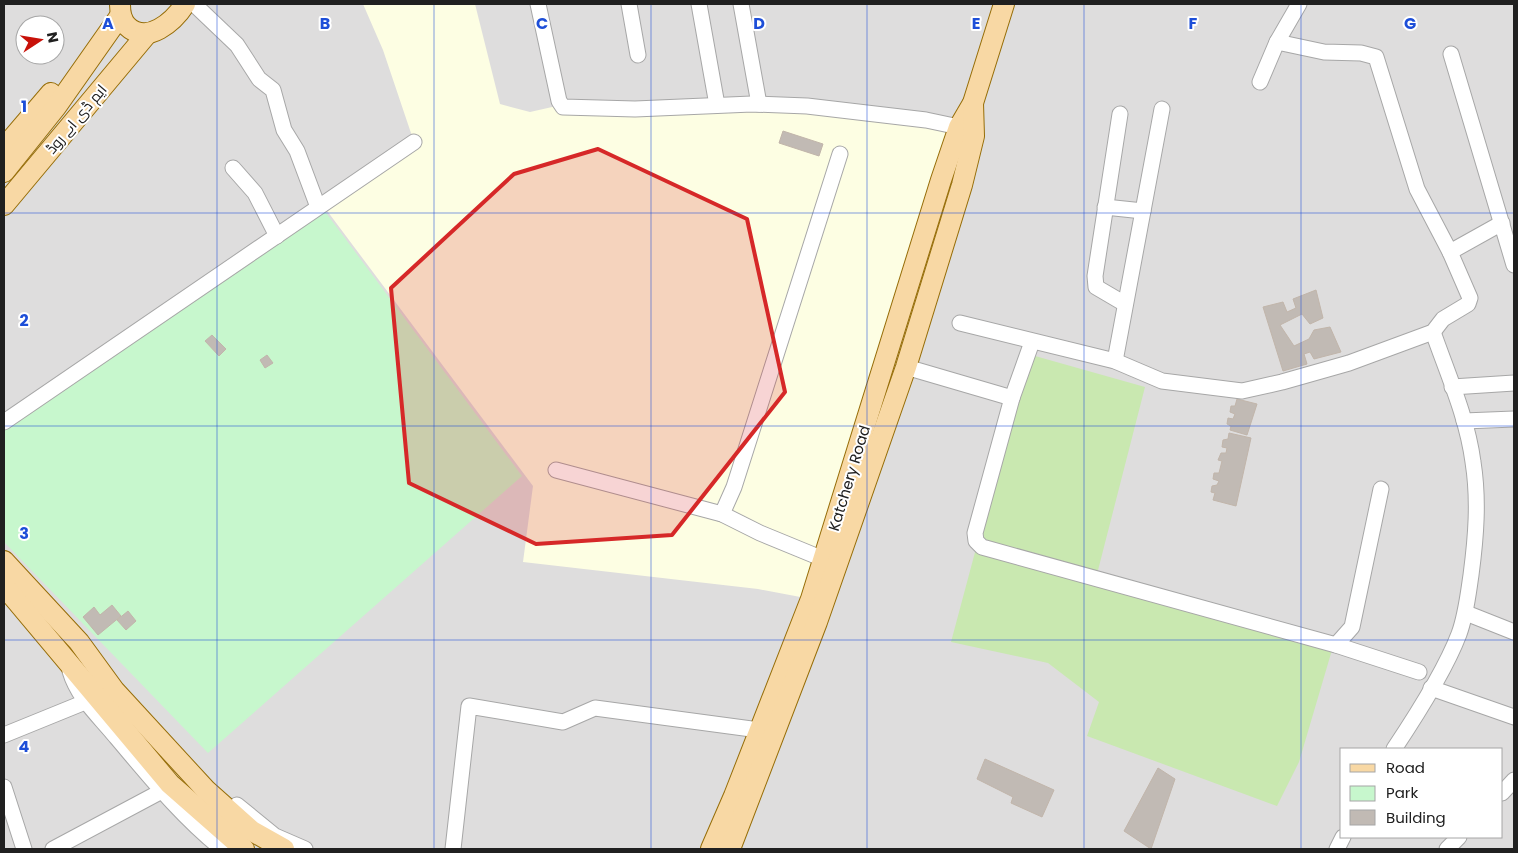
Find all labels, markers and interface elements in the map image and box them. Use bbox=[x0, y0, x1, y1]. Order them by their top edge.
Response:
text: A bbox=[102, 12, 114, 35]
text: B bbox=[320, 12, 330, 35]
text: C bbox=[536, 12, 548, 35]
text: D bbox=[753, 12, 765, 35]
text: E bbox=[972, 12, 980, 35]
text: F bbox=[1189, 12, 1198, 35]
text: G bbox=[1404, 12, 1416, 35]
north arrow bbox=[15, 15, 65, 65]
text: N bbox=[42, 30, 64, 45]
street label: ایم ڈی اے روڈ bbox=[41, 80, 111, 158]
text: 1 bbox=[21, 95, 27, 118]
text: 2 bbox=[19, 309, 29, 332]
street label: Katchery Road bbox=[823, 423, 875, 533]
text: 3 bbox=[19, 522, 29, 545]
text: 4 bbox=[19, 735, 30, 758]
legend bbox=[1340, 748, 1503, 838]
text: Road bbox=[1386, 757, 1425, 778]
text: Park bbox=[1386, 782, 1418, 803]
text: Building bbox=[1386, 807, 1446, 828]

